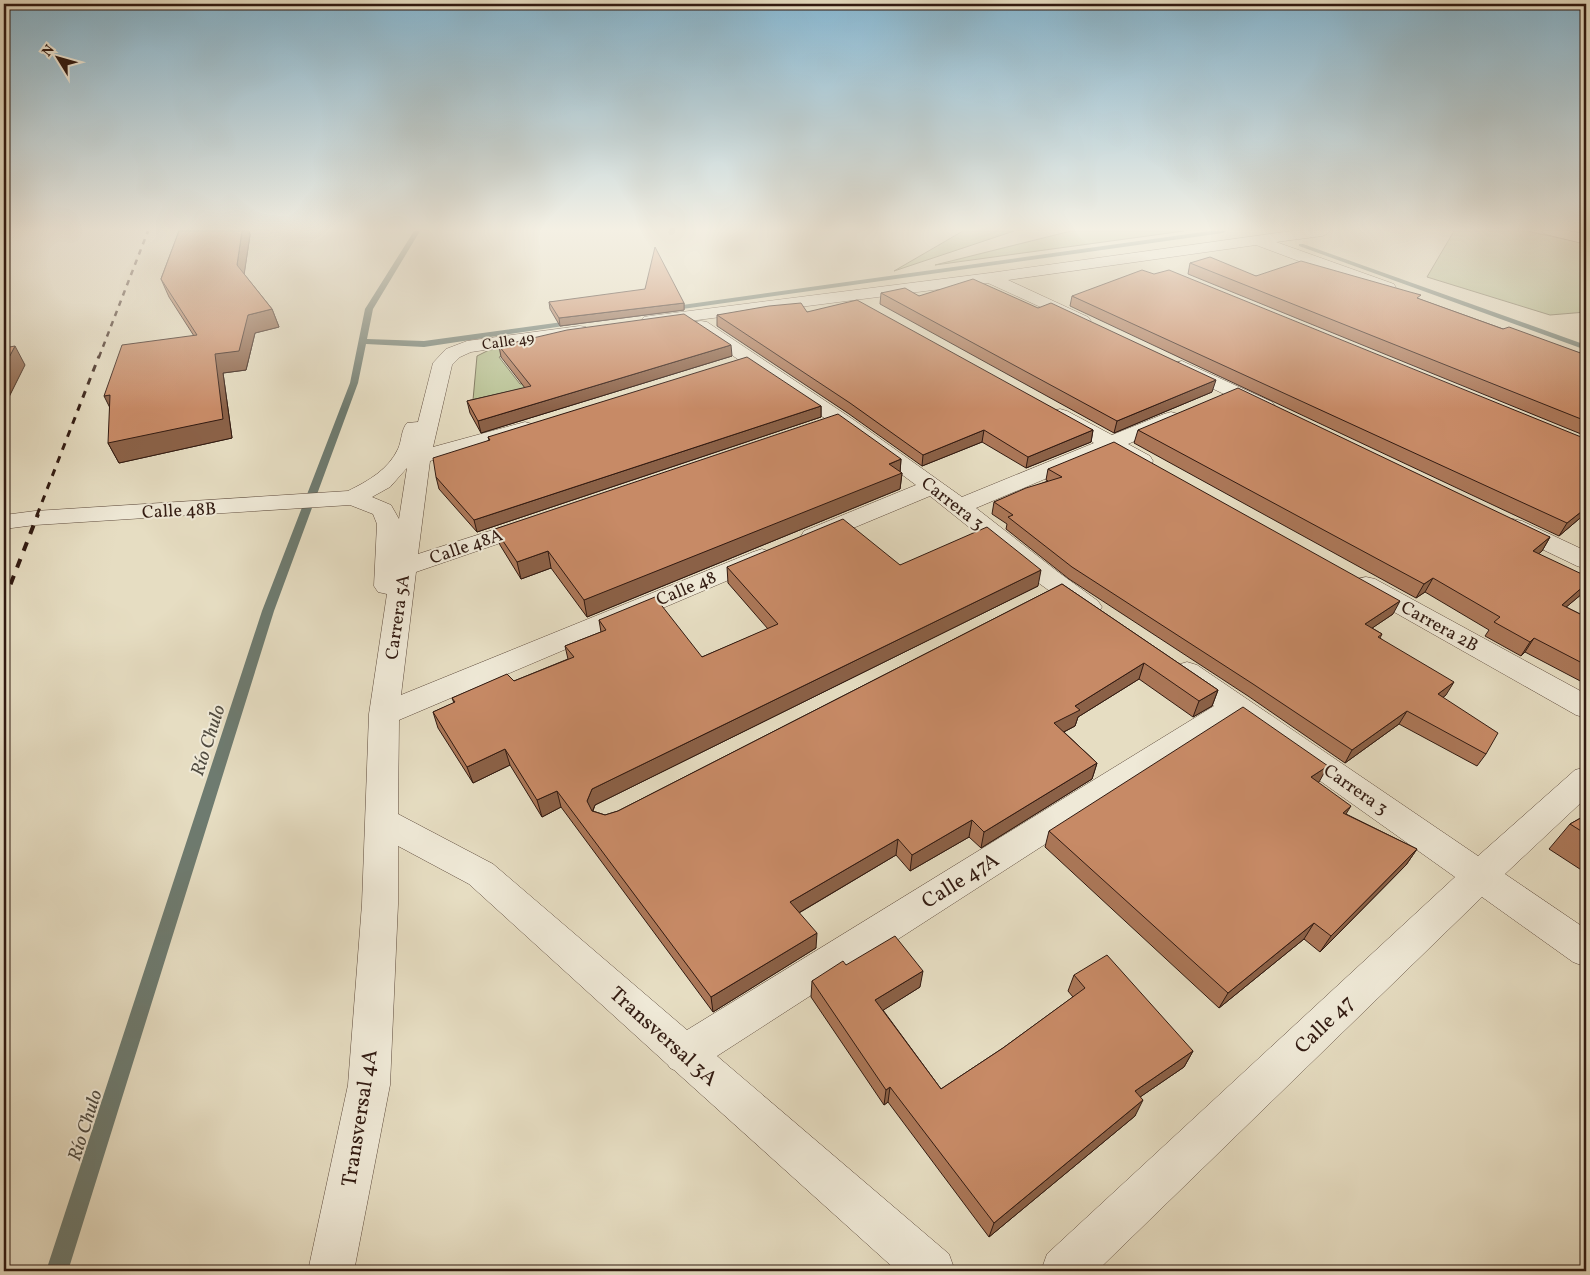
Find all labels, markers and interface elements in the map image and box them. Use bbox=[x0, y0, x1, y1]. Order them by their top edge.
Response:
north arrow bbox=[32, 32, 82, 82]
text: N bbox=[38, 41, 59, 61]
street label: Calle 49 bbox=[481, 328, 536, 357]
street label: Carrera 3 bbox=[915, 472, 989, 537]
street label: Calle 48B bbox=[141, 497, 217, 526]
street label: Calle 48A bbox=[427, 523, 507, 572]
street label: Calle 48 bbox=[653, 566, 721, 613]
street label: Carrera 5A bbox=[380, 573, 417, 661]
street label: Carrera 2B bbox=[1396, 596, 1483, 659]
water label: Río Chulo bbox=[185, 701, 233, 779]
street label: Carrera 3 bbox=[1318, 759, 1392, 822]
street label: Calle 47A bbox=[917, 846, 1005, 916]
street label: Transversal 3A bbox=[602, 981, 724, 1094]
street label: Calle 47 bbox=[1288, 989, 1362, 1061]
street label: Transversal 4A bbox=[335, 1047, 386, 1189]
water label: Río Chulo bbox=[62, 1086, 110, 1164]

